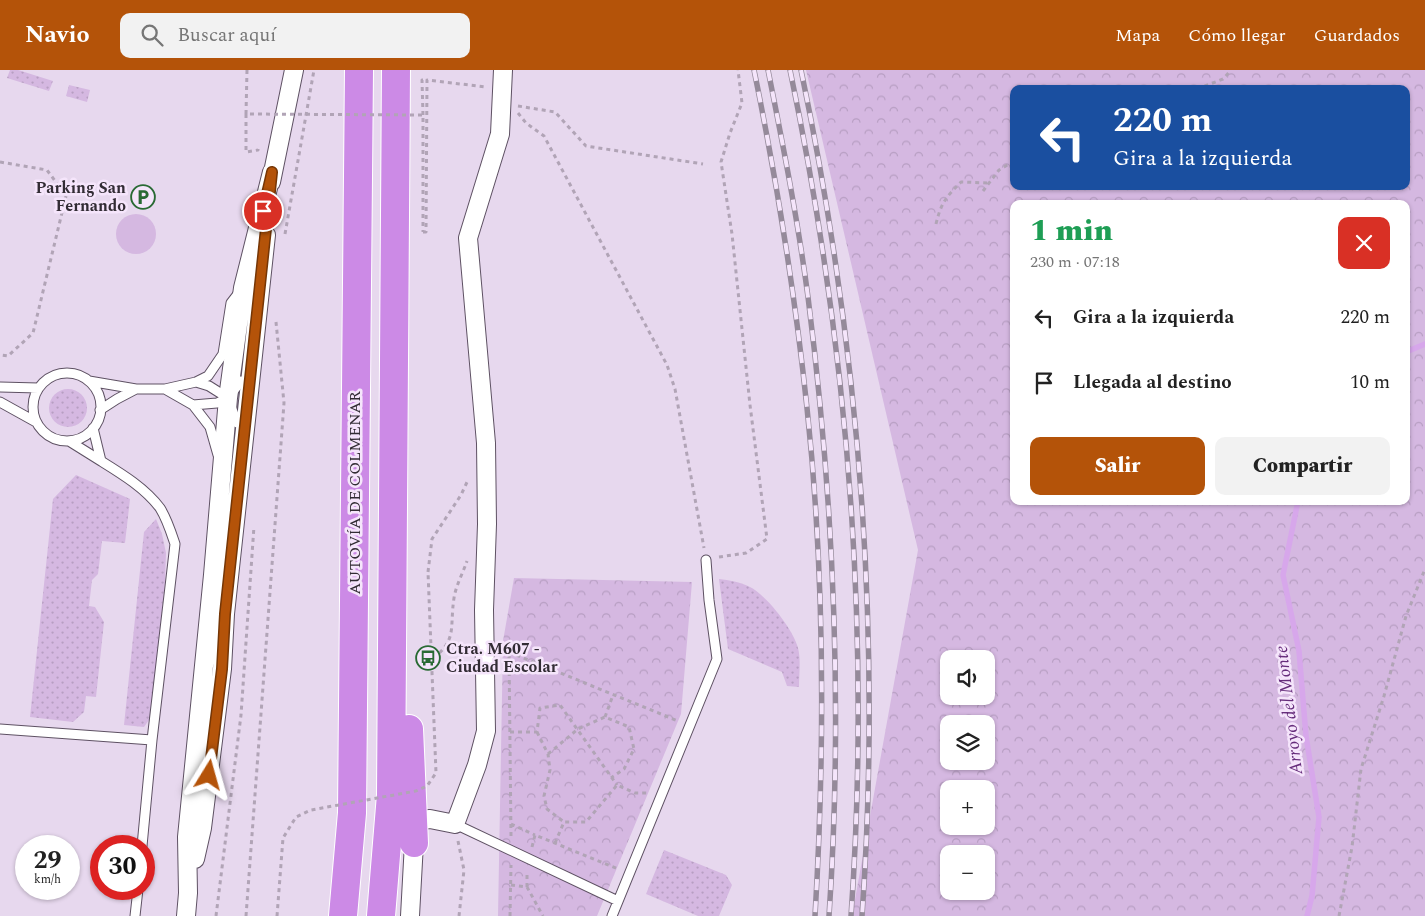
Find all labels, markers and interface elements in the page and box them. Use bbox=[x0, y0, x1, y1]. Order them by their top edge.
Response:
search box bbox=[120, 13, 470, 58]
text: Navio bbox=[25, 17, 90, 53]
icon: search bbox=[138, 21, 166, 49]
text: Buscar aquí bbox=[178, 21, 276, 50]
text: Mapa bbox=[1115, 22, 1160, 49]
text: Cómo llegar bbox=[1188, 22, 1286, 49]
text: Guardados bbox=[1314, 22, 1400, 49]
text: 220 m bbox=[1113, 94, 1212, 147]
icon: left bbox=[1030, 105, 1095, 170]
text: Gira a la izquierda bbox=[1113, 142, 1292, 175]
place label: Parking San Fernando bbox=[35, 176, 126, 218]
parking icon: Parking San Fernando bbox=[130, 184, 156, 210]
pin bbox=[242, 190, 284, 232]
icon: arrive bbox=[249, 197, 277, 225]
text: 1 min bbox=[1030, 208, 1113, 254]
button: close bbox=[1338, 217, 1390, 269]
text: 230 m · 07:18 bbox=[1030, 250, 1120, 274]
text: Gira a la izquierda bbox=[1073, 303, 1234, 332]
text: 220 m bbox=[1340, 303, 1390, 332]
icon: left bbox=[1030, 304, 1058, 332]
text: Llegada al destino bbox=[1073, 368, 1232, 397]
text: 10 m bbox=[1350, 368, 1390, 397]
icon: arrive bbox=[1030, 369, 1058, 397]
street label: AUTOVÍA DE COLMENAR bbox=[343, 391, 367, 595]
button: Salir bbox=[1030, 437, 1205, 495]
button: Compartir bbox=[1215, 437, 1390, 495]
place label: Ctra. M607 - Ciudad Escolar bbox=[446, 637, 558, 679]
water label: Arroyo del Monte bbox=[1268, 644, 1310, 777]
bus stop icon: Ctra. M607 - Ciudad Escolar bbox=[415, 645, 441, 671]
map controls bbox=[940, 650, 995, 900]
button: sound bbox=[940, 650, 995, 705]
button: layers bbox=[940, 715, 995, 770]
position arrow bbox=[182, 748, 234, 800]
button: + bbox=[940, 780, 995, 835]
speed limit sign: 30 bbox=[90, 835, 155, 900]
text: 29 bbox=[33, 842, 62, 880]
button: − bbox=[940, 845, 995, 900]
text: km/h bbox=[34, 870, 61, 889]

